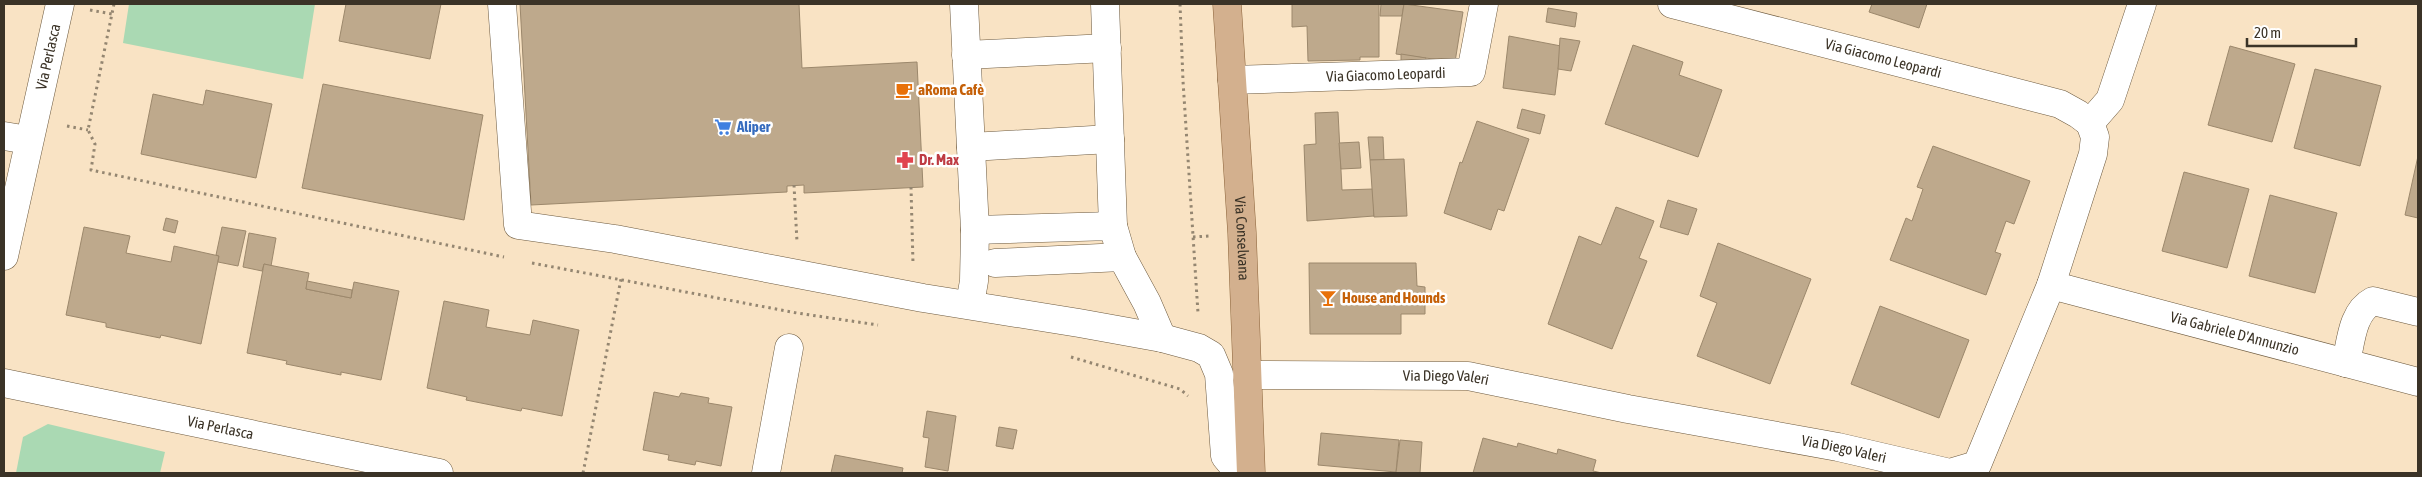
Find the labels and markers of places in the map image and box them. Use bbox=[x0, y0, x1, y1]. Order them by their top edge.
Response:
cafe icon: aRoma Cafè bbox=[894, 80, 914, 100]
place label: aRoma Cafè bbox=[918, 81, 984, 98]
supermarket icon: Aliper bbox=[713, 117, 733, 137]
place label: Aliper bbox=[736, 118, 771, 135]
pharmacy icon: Dr. Max bbox=[895, 150, 915, 170]
place label: Dr. Max bbox=[919, 151, 959, 168]
bar icon: House and Hounds bbox=[1318, 288, 1338, 308]
place label: House and Hounds bbox=[1342, 289, 1446, 306]

